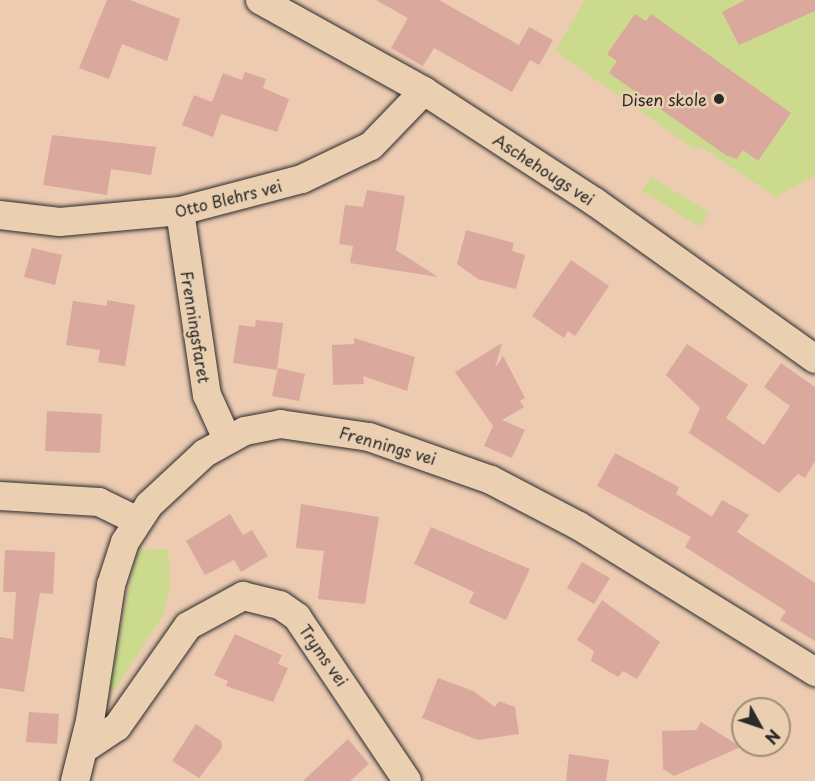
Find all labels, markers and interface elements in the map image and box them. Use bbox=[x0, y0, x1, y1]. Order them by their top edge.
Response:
place label: Disen skole bbox=[621, 89, 707, 109]
marker: Disen skole bbox=[712, 92, 726, 106]
street label: Aschehougs vei bbox=[490, 129, 598, 209]
street label: Otto Blehrs vei bbox=[171, 175, 285, 221]
street label: Frenningsfaret bbox=[178, 270, 214, 384]
street label: Frennings vei bbox=[337, 422, 439, 468]
street label: Tryms vei bbox=[295, 620, 353, 690]
north arrow bbox=[731, 697, 791, 757]
text: N bbox=[760, 725, 787, 750]

